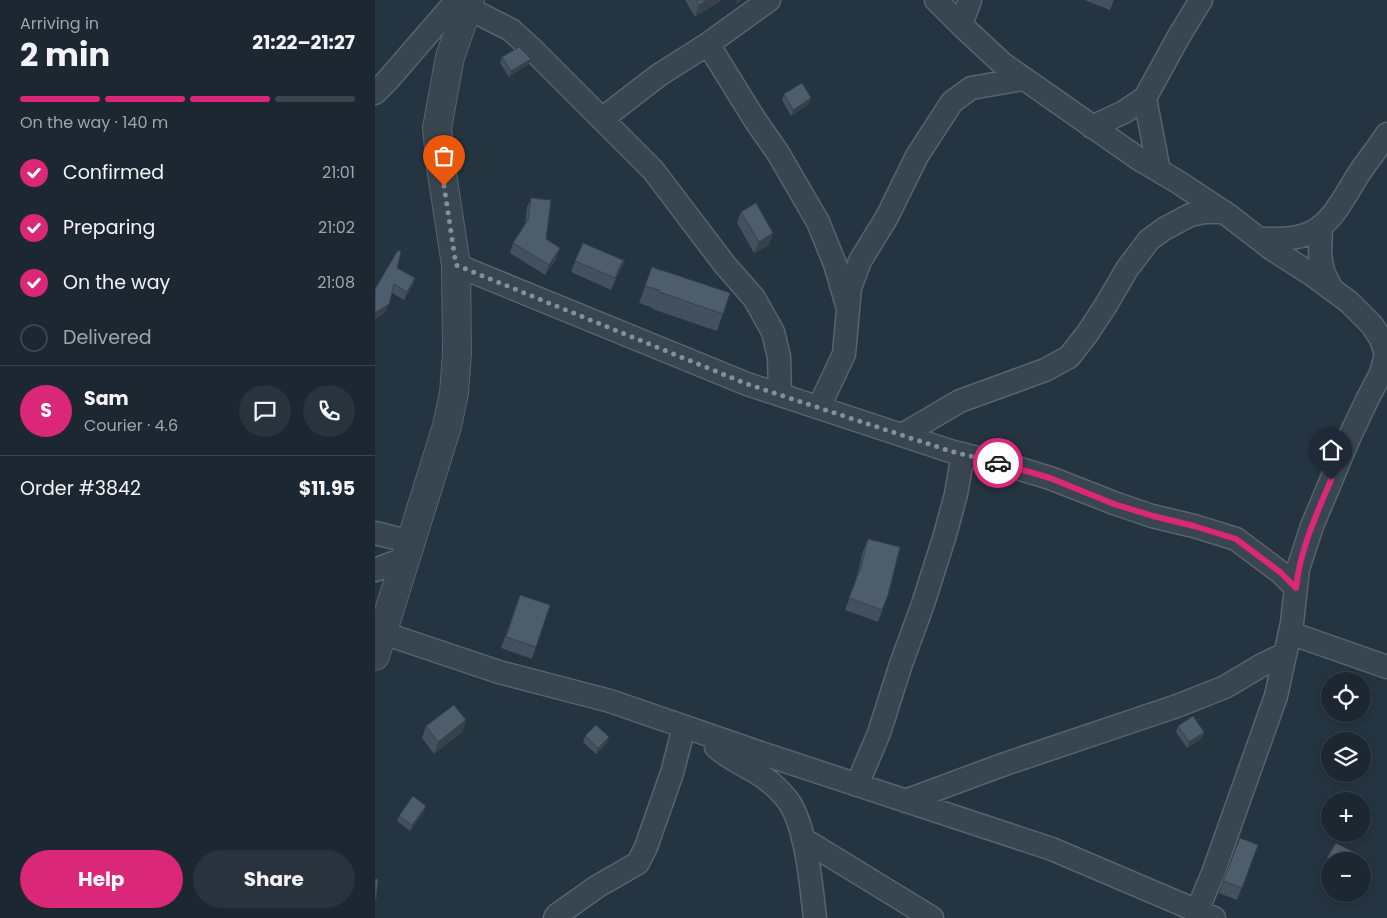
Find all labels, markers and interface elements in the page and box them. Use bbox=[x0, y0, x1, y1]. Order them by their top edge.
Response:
text: Arriving in bbox=[20, 12, 99, 35]
text: 21:22–21:27 bbox=[252, 29, 355, 56]
text: 2 min bbox=[20, 32, 110, 77]
text: On the way · 140 m bbox=[20, 111, 168, 134]
pin bbox=[423, 135, 465, 186]
icon: bag bbox=[430, 142, 458, 170]
icon: check bbox=[20, 159, 48, 187]
text: Confirmed bbox=[63, 159, 164, 186]
text: 21:01 bbox=[322, 161, 355, 184]
icon: check bbox=[20, 214, 48, 242]
text: Preparing bbox=[63, 214, 155, 241]
text: 21:02 bbox=[318, 216, 355, 239]
icon: check bbox=[20, 269, 48, 297]
text: On the way bbox=[63, 269, 170, 296]
text: 21:08 bbox=[317, 271, 355, 294]
text: Delivered bbox=[63, 324, 152, 351]
text: Sam bbox=[84, 385, 129, 412]
button: chat bbox=[239, 385, 291, 437]
button: phone bbox=[303, 385, 355, 437]
text: S bbox=[40, 397, 52, 424]
text: Courier · 4.6 bbox=[84, 414, 178, 437]
pin bbox=[1310, 429, 1352, 480]
icon: home bbox=[1317, 436, 1345, 464]
courier bbox=[973, 438, 1023, 488]
icon: car bbox=[984, 449, 1012, 477]
text: Order #3842 bbox=[20, 475, 141, 502]
text: $11.95 bbox=[299, 475, 355, 502]
map controls bbox=[1321, 672, 1371, 902]
button: locate bbox=[1321, 672, 1371, 722]
button: layers bbox=[1321, 732, 1371, 782]
button: + bbox=[1321, 792, 1371, 842]
button: Help bbox=[20, 850, 183, 908]
button: Share bbox=[193, 850, 355, 908]
button: − bbox=[1321, 852, 1371, 902]

